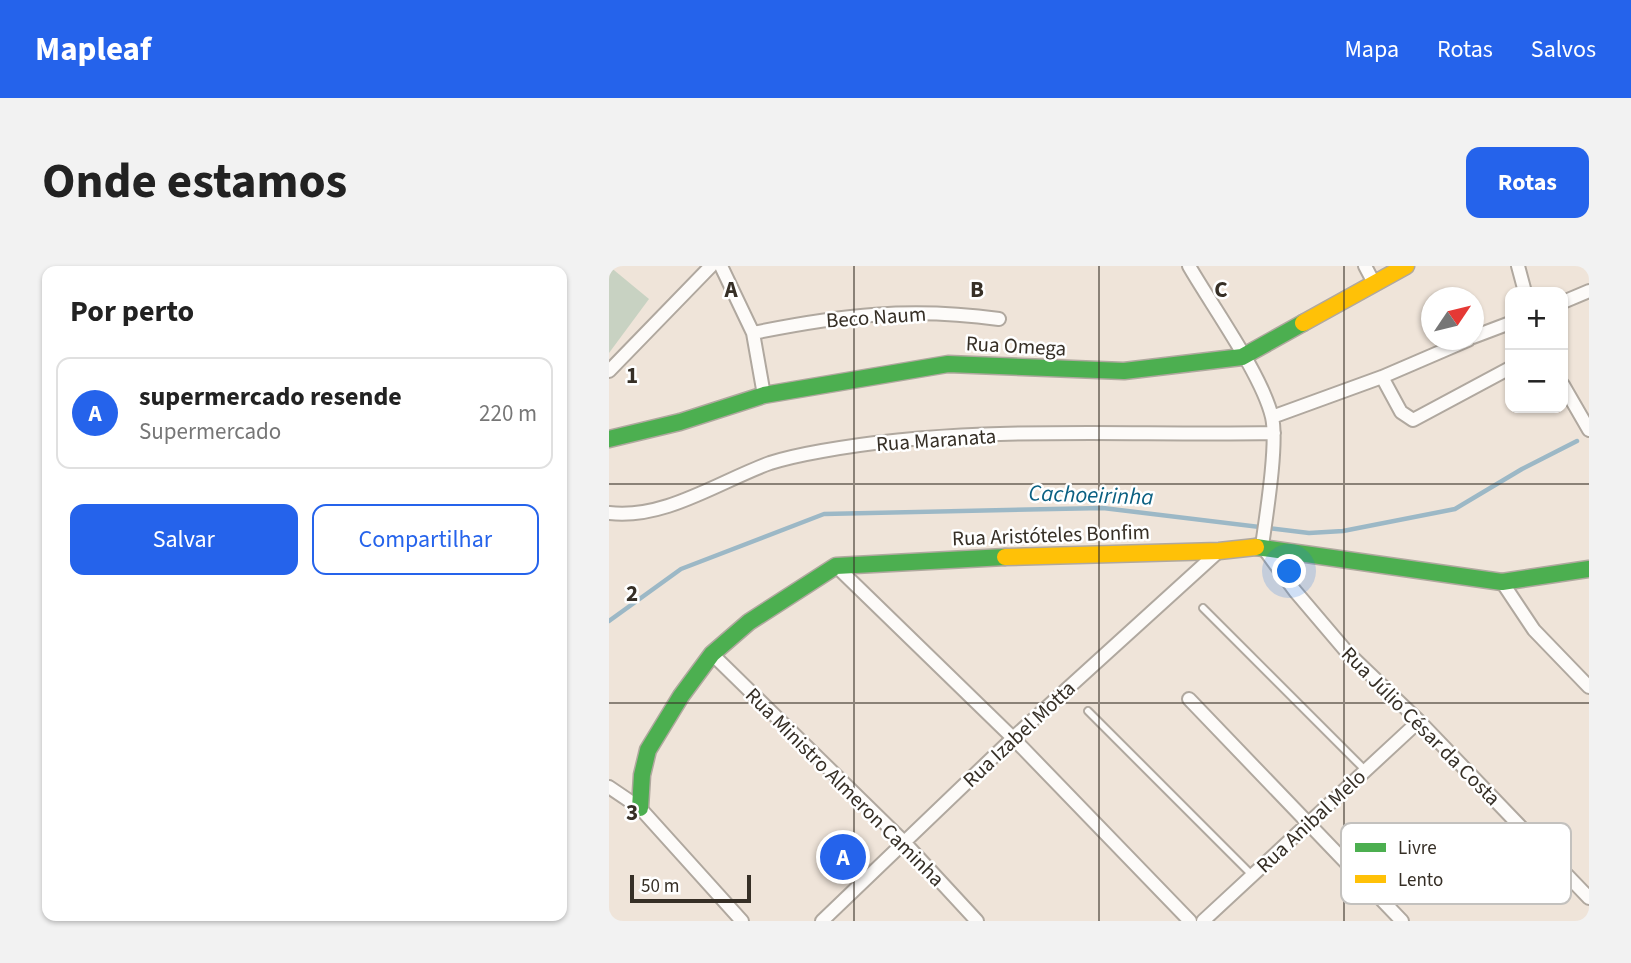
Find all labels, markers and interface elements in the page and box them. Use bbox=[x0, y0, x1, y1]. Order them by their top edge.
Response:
text: Mapleaf bbox=[35, 26, 151, 73]
text: Mapa bbox=[1344, 32, 1399, 67]
text: Rotas bbox=[1437, 32, 1493, 67]
text: Salvos bbox=[1531, 32, 1596, 67]
text: Onde estamos bbox=[42, 147, 347, 217]
button: Rotas bbox=[1466, 147, 1589, 218]
text: A bbox=[723, 273, 738, 306]
text: B bbox=[970, 273, 984, 306]
text: C bbox=[1214, 273, 1228, 306]
north arrow bbox=[1421, 287, 1484, 350]
map controls bbox=[1505, 287, 1568, 413]
button: + bbox=[1505, 287, 1568, 350]
text: Por perto bbox=[70, 290, 194, 333]
street label: Beco Naum bbox=[825, 299, 927, 335]
street label: Rua Omega bbox=[965, 328, 1067, 364]
button: − bbox=[1505, 350, 1568, 413]
text: 1 bbox=[626, 359, 638, 392]
text: supermercado resende bbox=[139, 378, 402, 415]
text: A bbox=[88, 397, 102, 430]
text: 220 m bbox=[479, 397, 537, 430]
text: Supermercado bbox=[139, 415, 281, 448]
street label: Rua Maranata bbox=[875, 421, 997, 459]
water label: Cachoeirinha bbox=[1028, 476, 1154, 514]
button: Salvar bbox=[70, 504, 298, 575]
button: Compartilhar bbox=[312, 504, 539, 575]
street label: Rua Aristóteles Bonfim bbox=[951, 517, 1151, 553]
your location bbox=[1272, 554, 1306, 588]
text: 2 bbox=[626, 577, 638, 610]
street label: Rua Júlio César da Costa bbox=[1335, 640, 1507, 812]
street label: Rua Izabel Motta bbox=[956, 674, 1082, 794]
street label: Rua Ministro Almeron Caminha bbox=[740, 682, 950, 892]
street label: Rua Anibal Melo bbox=[1250, 762, 1372, 880]
text: 3 bbox=[626, 796, 638, 829]
legend bbox=[1341, 823, 1571, 904]
pin: A bbox=[820, 831, 866, 883]
text: Livre bbox=[1398, 835, 1437, 862]
text: Lento bbox=[1398, 867, 1443, 894]
scale bar bbox=[630, 872, 751, 904]
text: 50 m bbox=[641, 873, 679, 900]

